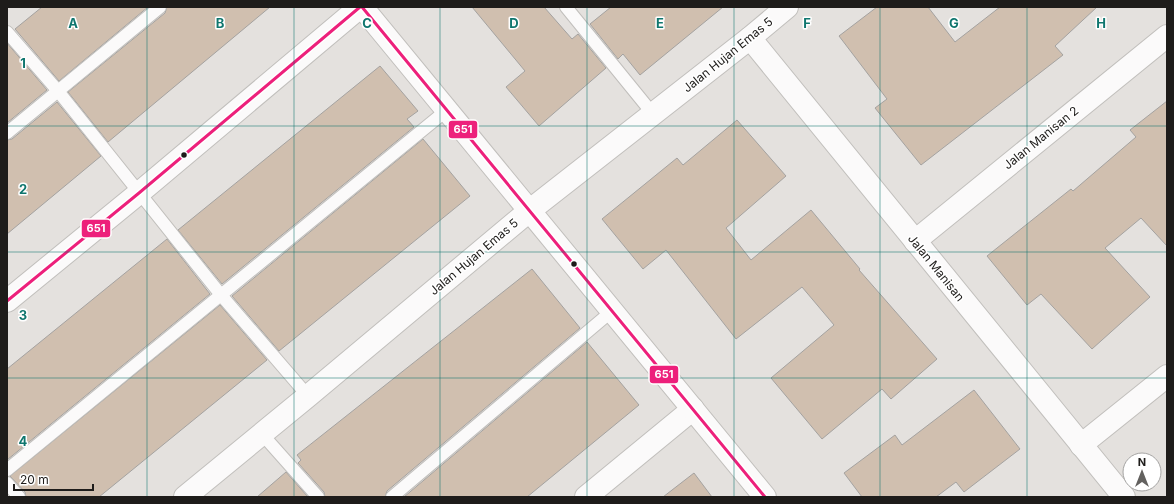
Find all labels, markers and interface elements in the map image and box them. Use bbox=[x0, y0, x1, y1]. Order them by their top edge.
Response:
street label: Jalan Hujan Emas 5 bbox=[680, 14, 776, 95]
text: A bbox=[68, 15, 78, 31]
text: B bbox=[216, 15, 225, 31]
text: C bbox=[362, 15, 372, 31]
text: D bbox=[509, 15, 519, 31]
text: E bbox=[656, 15, 664, 31]
text: F bbox=[803, 15, 811, 31]
text: G bbox=[949, 15, 959, 31]
text: H bbox=[1096, 15, 1106, 31]
text: 1 bbox=[20, 55, 26, 71]
street label: Jalan Manisan 2 bbox=[1000, 103, 1081, 172]
line badge: 651 bbox=[448, 120, 478, 139]
text: 651 bbox=[454, 122, 473, 136]
unlabelled marker bbox=[179, 150, 189, 160]
text: 2 bbox=[19, 181, 27, 197]
street label: Jalan Hujan Emas 5 bbox=[426, 215, 521, 298]
line badge: 651 bbox=[81, 219, 111, 238]
text: 651 bbox=[87, 221, 106, 235]
street label: Jalan Manisan bbox=[905, 231, 968, 304]
unlabelled marker bbox=[569, 259, 579, 269]
text: 3 bbox=[19, 307, 27, 323]
line badge: 651 bbox=[649, 365, 679, 384]
text: 651 bbox=[655, 367, 674, 381]
text: 4 bbox=[19, 433, 28, 449]
north arrow bbox=[1122, 452, 1162, 492]
text: N bbox=[1138, 455, 1146, 469]
scale bar bbox=[14, 466, 93, 492]
text: 20 m bbox=[20, 472, 49, 487]

